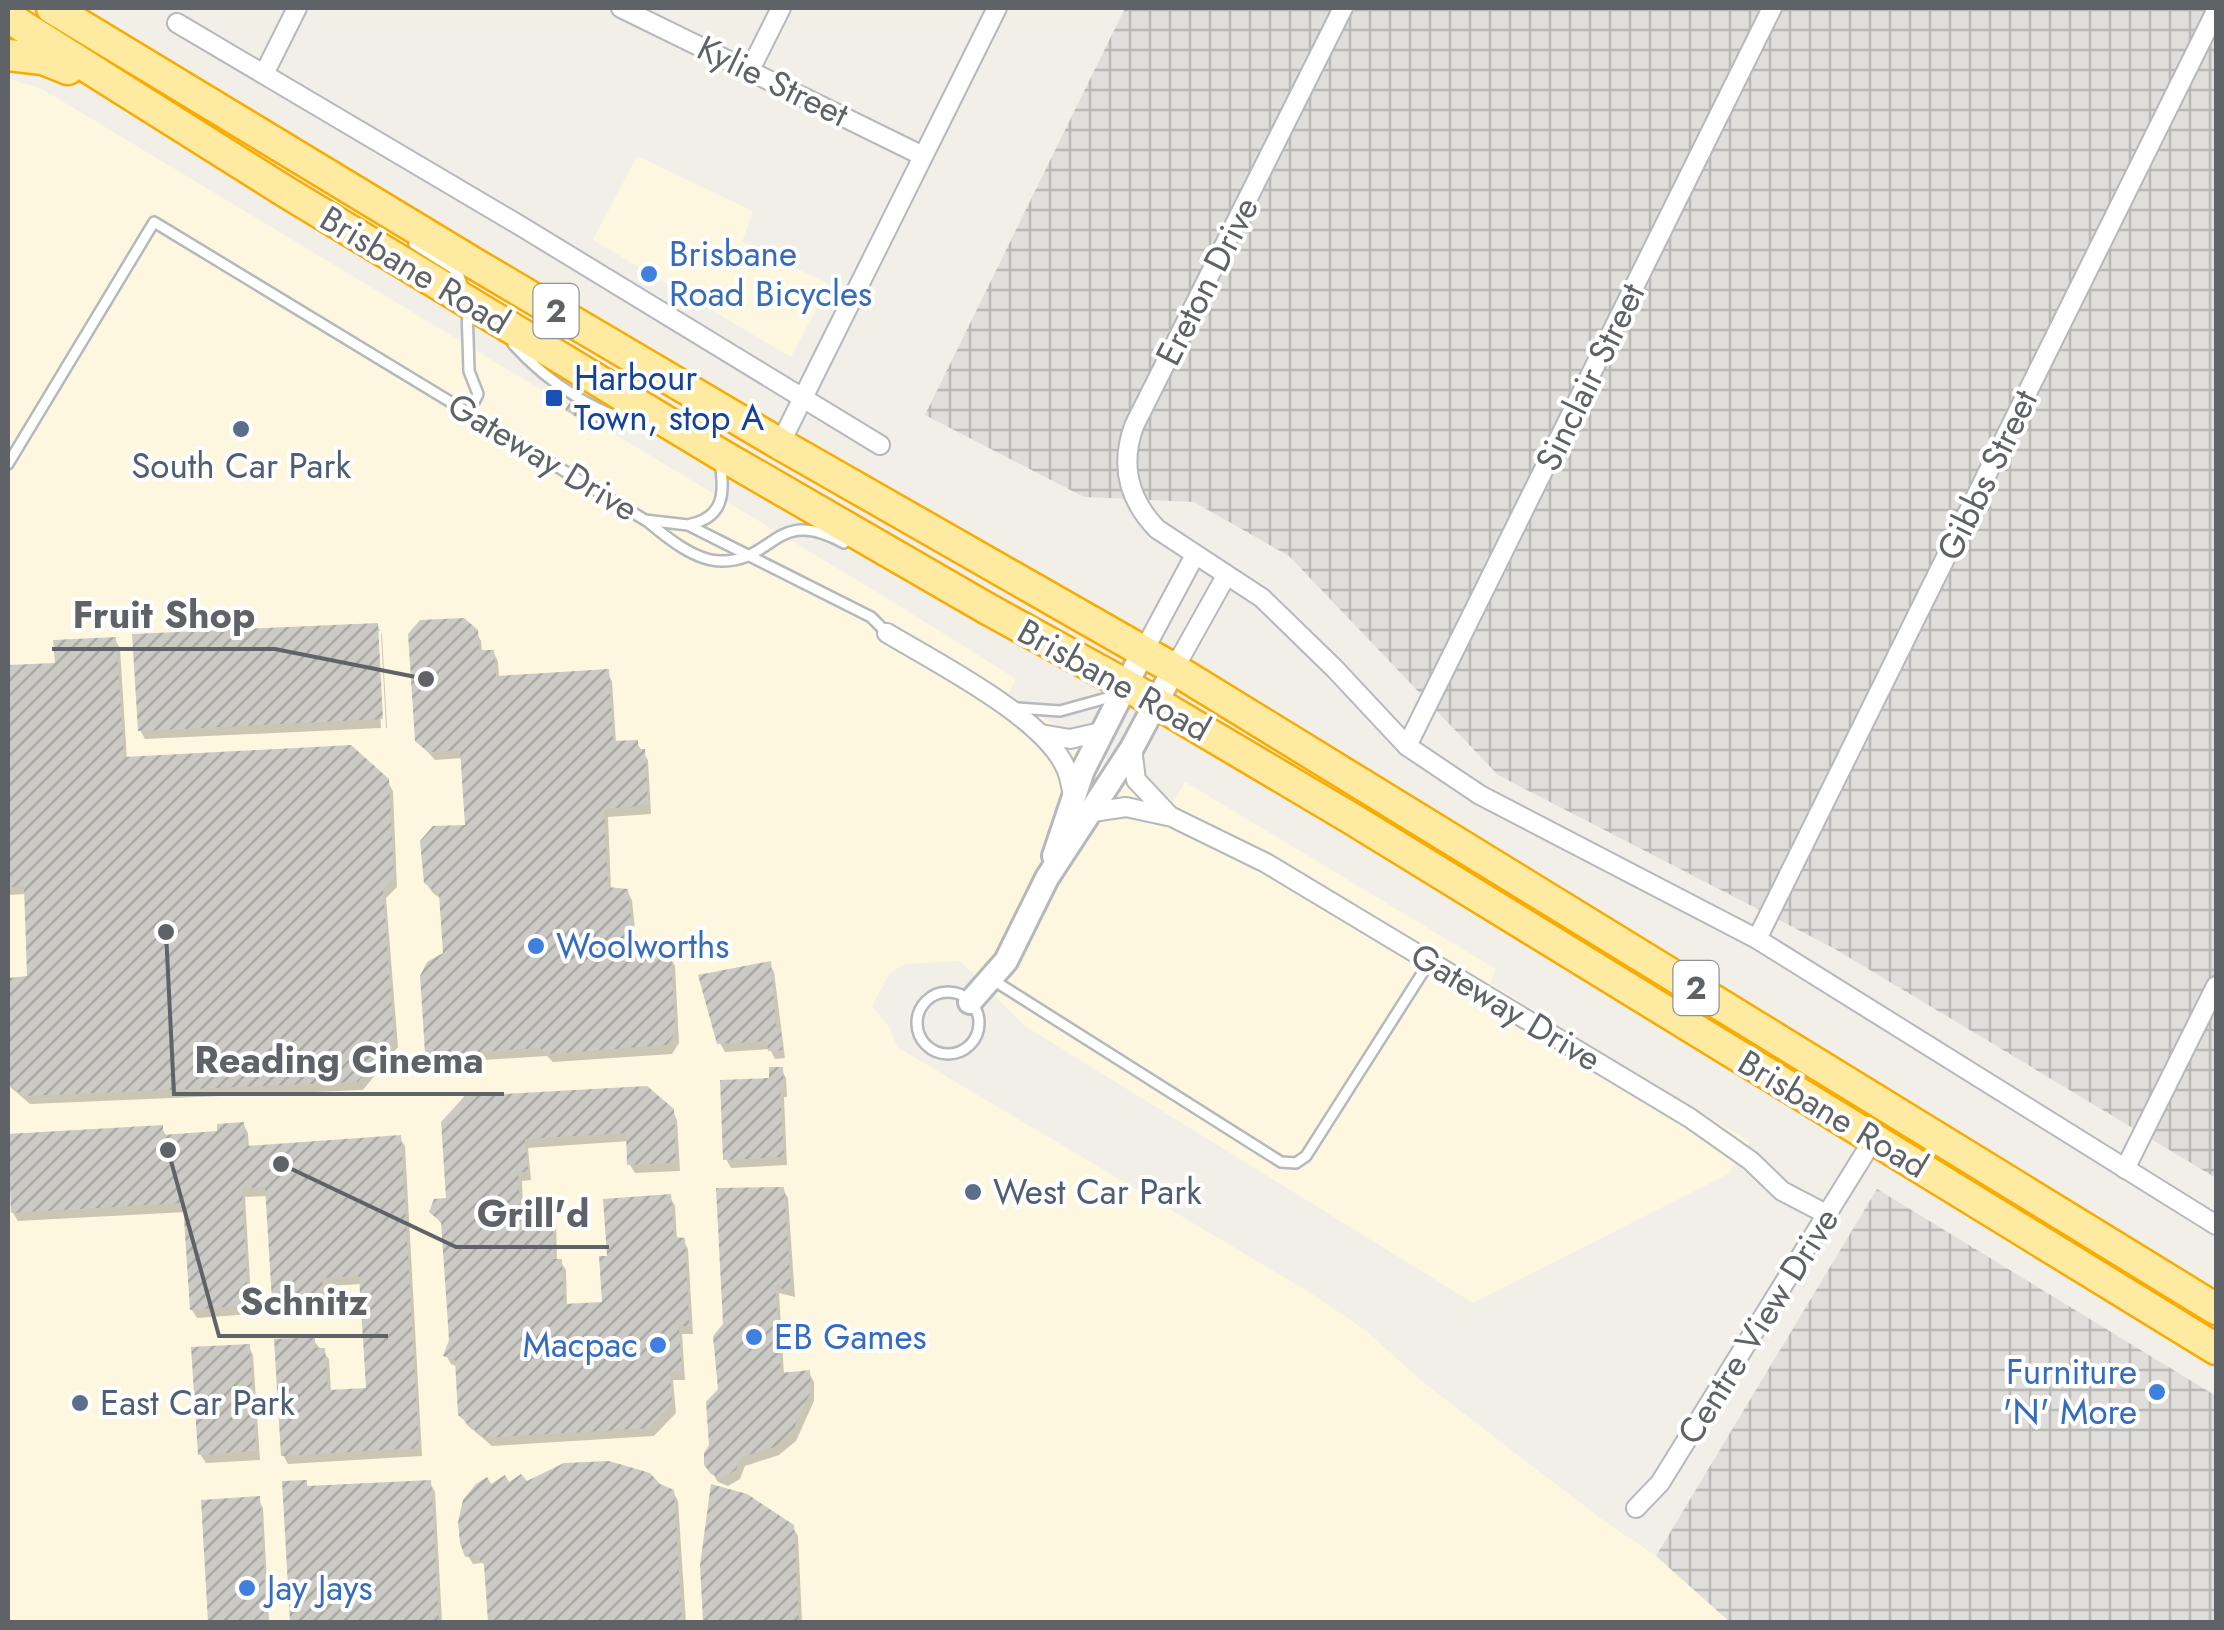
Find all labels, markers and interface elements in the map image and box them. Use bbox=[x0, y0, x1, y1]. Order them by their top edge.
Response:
street label: Kylie Street bbox=[689, 23, 858, 139]
street label: Ereton Drive bbox=[1143, 188, 1271, 374]
street label: Brisbane Road bbox=[310, 193, 520, 347]
place label: Brisbane Road Bicycles bbox=[669, 229, 872, 319]
marker: Brisbane Road Bicycles bbox=[638, 263, 660, 285]
street label: Sinclair Street bbox=[1523, 274, 1657, 479]
road number: 2 bbox=[534, 284, 578, 338]
place label: Harbour Town, stop A bbox=[574, 353, 764, 443]
street label: Gateway Drive bbox=[438, 380, 648, 534]
street label: Gibbs Street bbox=[1924, 381, 2050, 569]
marker: Harbour Town, stop A bbox=[543, 387, 565, 409]
marker: South Car Park bbox=[230, 418, 252, 440]
place label: South Car Park bbox=[131, 441, 351, 491]
callout: Fruit Shop bbox=[52, 581, 275, 649]
text: Fruit Shop bbox=[73, 587, 255, 642]
street label: Brisbane Road bbox=[1008, 606, 1220, 754]
place label: Woolworths bbox=[556, 921, 729, 971]
street label: Gateway Drive bbox=[1401, 930, 1611, 1084]
marker: Woolworths bbox=[525, 935, 547, 957]
road number: 2 bbox=[1674, 961, 1718, 1015]
callout: Reading Cinema bbox=[174, 1026, 504, 1094]
text: Reading Cinema bbox=[194, 1032, 484, 1087]
street label: Brisbane Road bbox=[1728, 1037, 1938, 1191]
place label: West Car Park bbox=[993, 1167, 1202, 1217]
callout: Grill'd bbox=[456, 1179, 609, 1247]
marker: West Car Park bbox=[962, 1181, 984, 1203]
text: Grill'd bbox=[477, 1186, 589, 1241]
street label: Centre View Drive bbox=[1665, 1198, 1851, 1454]
callout: Schnitz bbox=[219, 1268, 388, 1336]
text: Schnitz bbox=[240, 1274, 368, 1329]
place label: EB Games bbox=[774, 1312, 927, 1362]
place label: Macpac bbox=[523, 1320, 638, 1370]
marker: EB Games bbox=[743, 1326, 765, 1348]
marker: Macpac bbox=[647, 1334, 669, 1356]
place label: Furniture 'N' More bbox=[2002, 1347, 2137, 1437]
place label: East Car Park bbox=[100, 1378, 295, 1428]
marker: Furniture 'N' More bbox=[2146, 1381, 2168, 1403]
marker: East Car Park bbox=[69, 1392, 91, 1414]
place label: Jay Jays bbox=[263, 1563, 373, 1613]
marker: Jay Jays bbox=[236, 1577, 258, 1599]

